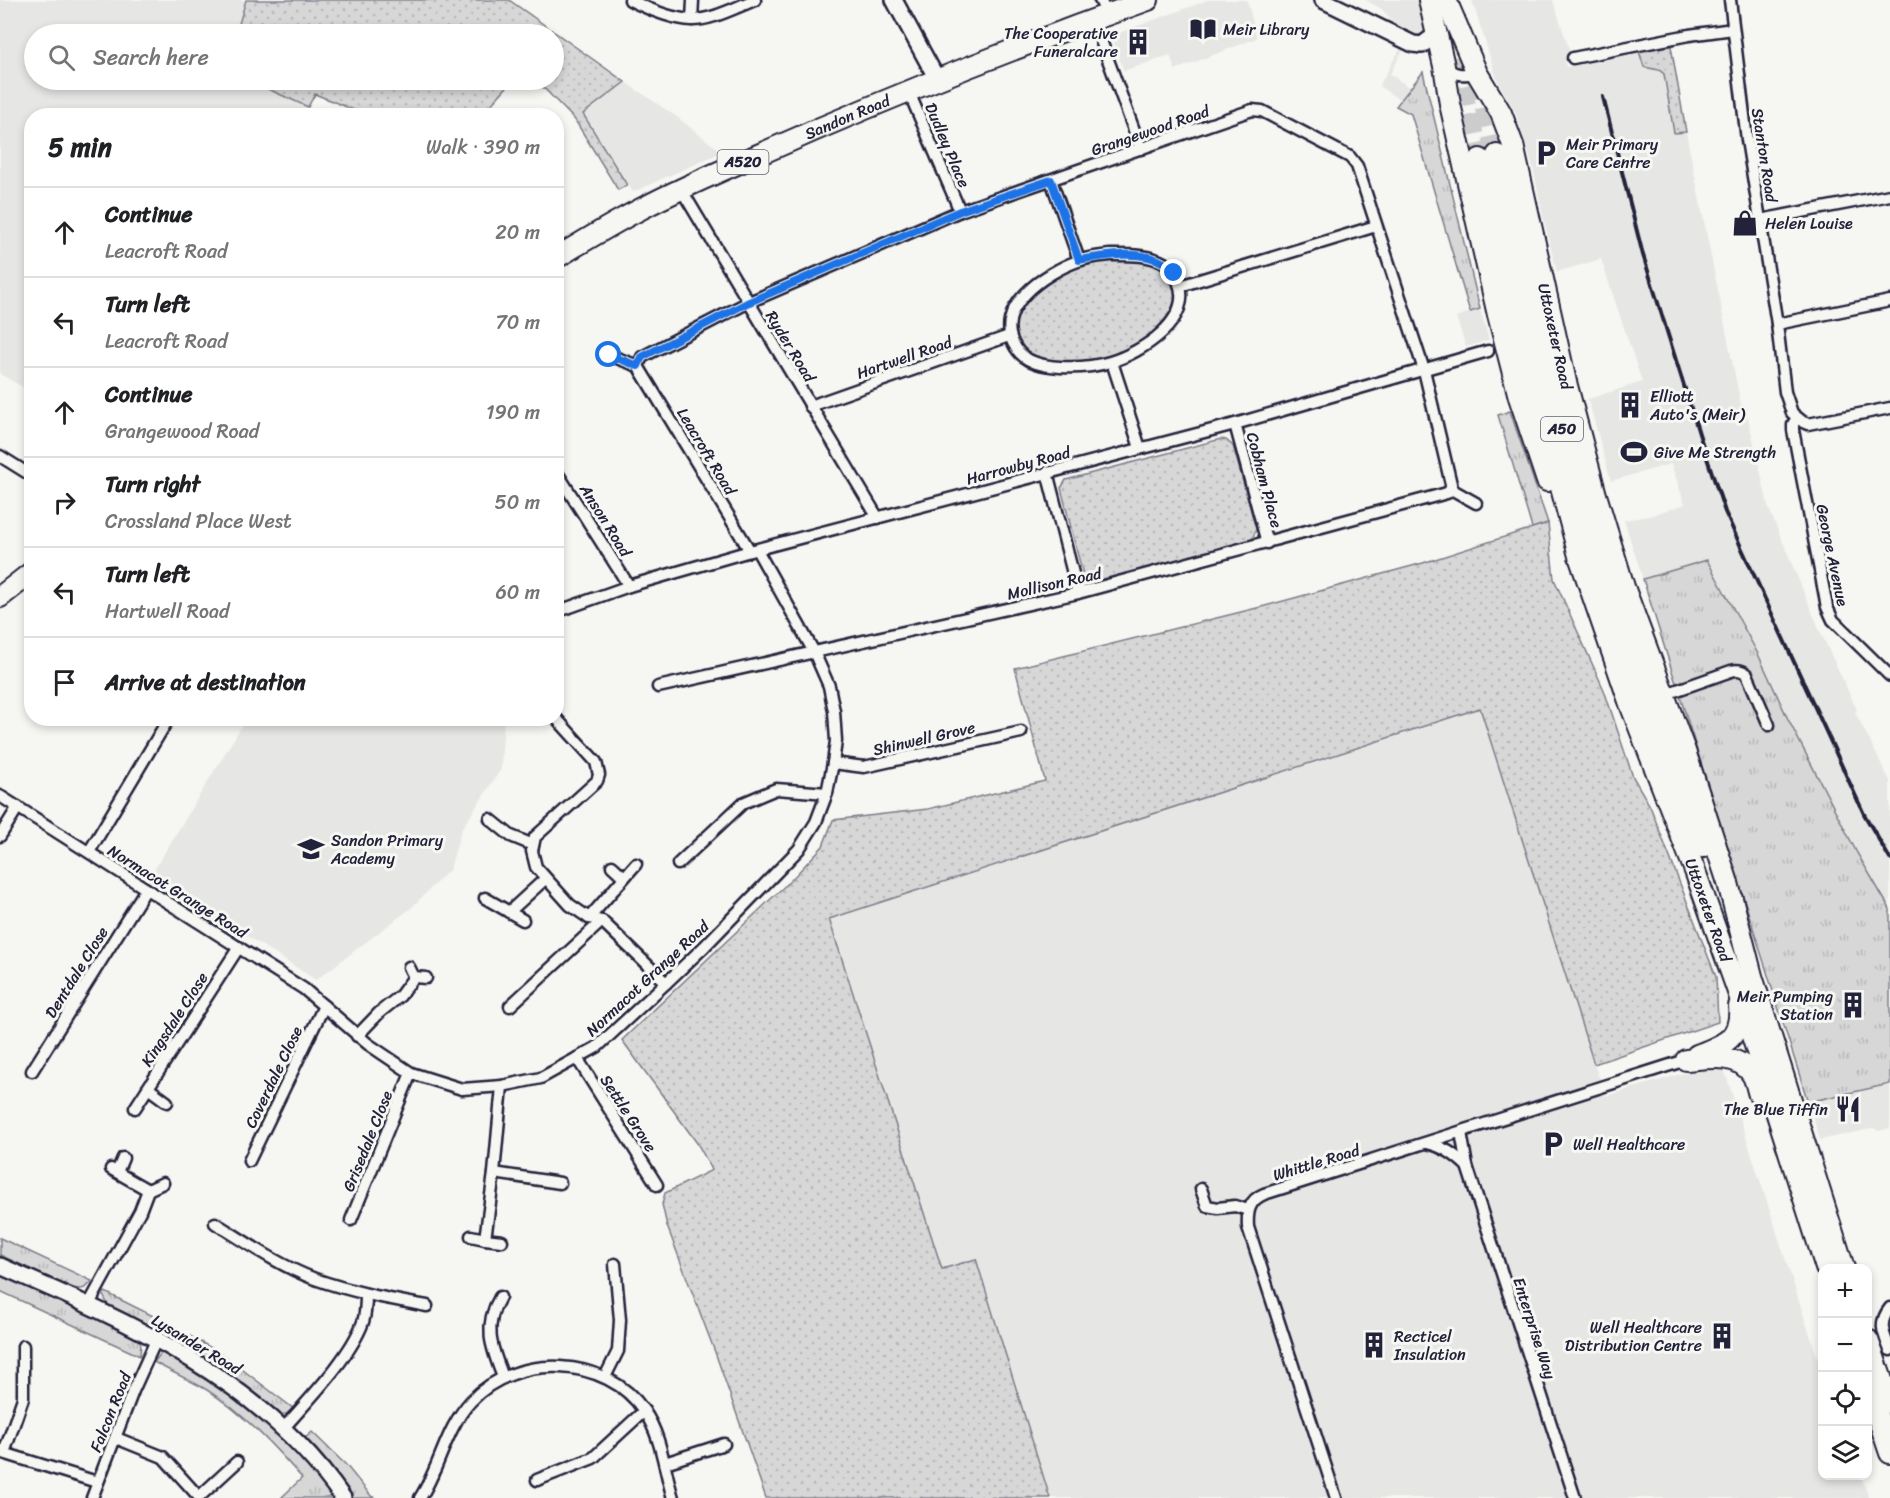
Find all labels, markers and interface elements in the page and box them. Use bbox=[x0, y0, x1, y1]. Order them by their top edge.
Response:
library icon: Meir Library bbox=[1188, 14, 1218, 44]
place label: Meir Library bbox=[1223, 15, 1310, 44]
place label: The Cooperative Funeralcare bbox=[1004, 19, 1118, 66]
search box bbox=[24, 24, 564, 90]
building icon: The Cooperative Funeralcare bbox=[1123, 27, 1153, 57]
text: Search here bbox=[93, 38, 209, 77]
icon: search bbox=[45, 41, 78, 74]
street label: Sandon Road bbox=[800, 86, 896, 148]
street label: Grangewood Road bbox=[1087, 96, 1215, 164]
street label: Dudley Place bbox=[917, 98, 979, 192]
street label: Stanton Road bbox=[1743, 106, 1787, 206]
text: 5 min bbox=[48, 124, 112, 170]
text: Walk · 390 m bbox=[426, 130, 540, 165]
place label: Meir Primary Care Centre bbox=[1566, 130, 1659, 177]
parking icon: Meir Primary Care Centre bbox=[1531, 138, 1561, 168]
road number: A520 bbox=[718, 150, 768, 174]
text: Continue bbox=[105, 195, 193, 234]
shop icon: Helen Louise bbox=[1730, 208, 1760, 238]
place label: Helen Louise bbox=[1765, 209, 1853, 238]
text: 20 m bbox=[495, 215, 540, 250]
icon: ahead bbox=[48, 216, 81, 249]
text: Leacroft Road bbox=[105, 234, 228, 269]
route end bbox=[1160, 259, 1186, 285]
street label: Uttoxeter Road bbox=[1529, 280, 1582, 394]
text: Turn left bbox=[105, 285, 190, 324]
text: 70 m bbox=[495, 305, 540, 340]
street label: Ryder Road bbox=[758, 305, 824, 389]
icon: left bbox=[48, 306, 81, 339]
text: Leacroft Road bbox=[105, 324, 228, 359]
street label: Hartwell Road bbox=[852, 327, 957, 387]
route start bbox=[595, 341, 621, 367]
text: Continue bbox=[105, 375, 193, 414]
place label: Elliott Auto's (Meir) bbox=[1649, 382, 1746, 429]
building icon: Elliott Auto's (Meir) bbox=[1615, 390, 1645, 420]
text: 190 m bbox=[486, 395, 540, 430]
icon: ahead bbox=[48, 396, 81, 429]
street label: Leacroft Road bbox=[669, 402, 745, 502]
text: Grangewood Road bbox=[105, 414, 259, 449]
road number: A50 bbox=[1541, 417, 1583, 441]
street label: Cobham Place bbox=[1238, 429, 1291, 531]
street label: Harrowby Road bbox=[963, 437, 1075, 493]
sports icon: Give Me Strength bbox=[1619, 437, 1649, 467]
place label: Give Me Strength bbox=[1654, 438, 1776, 467]
text: Turn right bbox=[105, 465, 200, 504]
street label: Anson Road bbox=[571, 477, 640, 564]
text: 50 m bbox=[495, 485, 540, 520]
icon: right bbox=[48, 486, 81, 519]
street label: George Avenue bbox=[1808, 501, 1858, 609]
text: Crossland Place West bbox=[105, 504, 292, 539]
text: Turn left bbox=[105, 555, 190, 594]
street label: Mollison Road bbox=[1004, 558, 1106, 608]
text: 60 m bbox=[495, 575, 540, 610]
icon: left bbox=[48, 576, 81, 609]
text: Hartwell Road bbox=[105, 594, 229, 629]
text: Arrive at destination bbox=[105, 663, 306, 702]
icon: arrive bbox=[48, 666, 81, 699]
street label: Shinwell Grove bbox=[870, 713, 978, 764]
place label: Sandon Primary Academy bbox=[330, 826, 444, 873]
school or university icon: Sandon Primary Academy bbox=[296, 834, 326, 864]
street label: Normacot Grange Road bbox=[102, 836, 255, 947]
street label: Uttoxeter Road bbox=[1676, 854, 1741, 967]
street label: Normacot Grange Road bbox=[579, 912, 717, 1044]
street label: Dentdale Close bbox=[37, 921, 116, 1024]
street label: Kingsdale Close bbox=[133, 966, 216, 1073]
place label: Meir Pumping Station bbox=[1737, 982, 1833, 1029]
building icon: Meir Pumping Station bbox=[1838, 990, 1868, 1020]
street label: Coverdale Close bbox=[236, 1021, 311, 1133]
street label: Settle Grove bbox=[592, 1068, 665, 1158]
street label: Grisedale Close bbox=[334, 1086, 401, 1196]
restaurant icon: The Blue Tiffin bbox=[1833, 1094, 1863, 1124]
place label: The Blue Tiffin bbox=[1724, 1095, 1828, 1124]
parking icon: Well Healthcare bbox=[1538, 1129, 1568, 1159]
place label: Well Healthcare bbox=[1573, 1130, 1685, 1159]
street label: Whittle Road bbox=[1269, 1135, 1365, 1189]
map controls bbox=[1818, 1264, 1872, 1480]
button: + bbox=[1818, 1264, 1872, 1318]
street label: Enterprise Way bbox=[1504, 1273, 1565, 1384]
street label: Lysander Road bbox=[146, 1306, 249, 1384]
place label: Well Healthcare Distribution Centre bbox=[1565, 1313, 1702, 1360]
button: − bbox=[1818, 1318, 1872, 1372]
building icon: Well Healthcare Distribution Centre bbox=[1707, 1321, 1737, 1351]
place label: Recticel Insulation bbox=[1393, 1322, 1466, 1369]
building icon: Recticel Insulation bbox=[1359, 1330, 1389, 1360]
street label: Falcon Road bbox=[81, 1366, 140, 1457]
button: locate bbox=[1818, 1372, 1872, 1426]
button: layers bbox=[1818, 1426, 1872, 1480]

